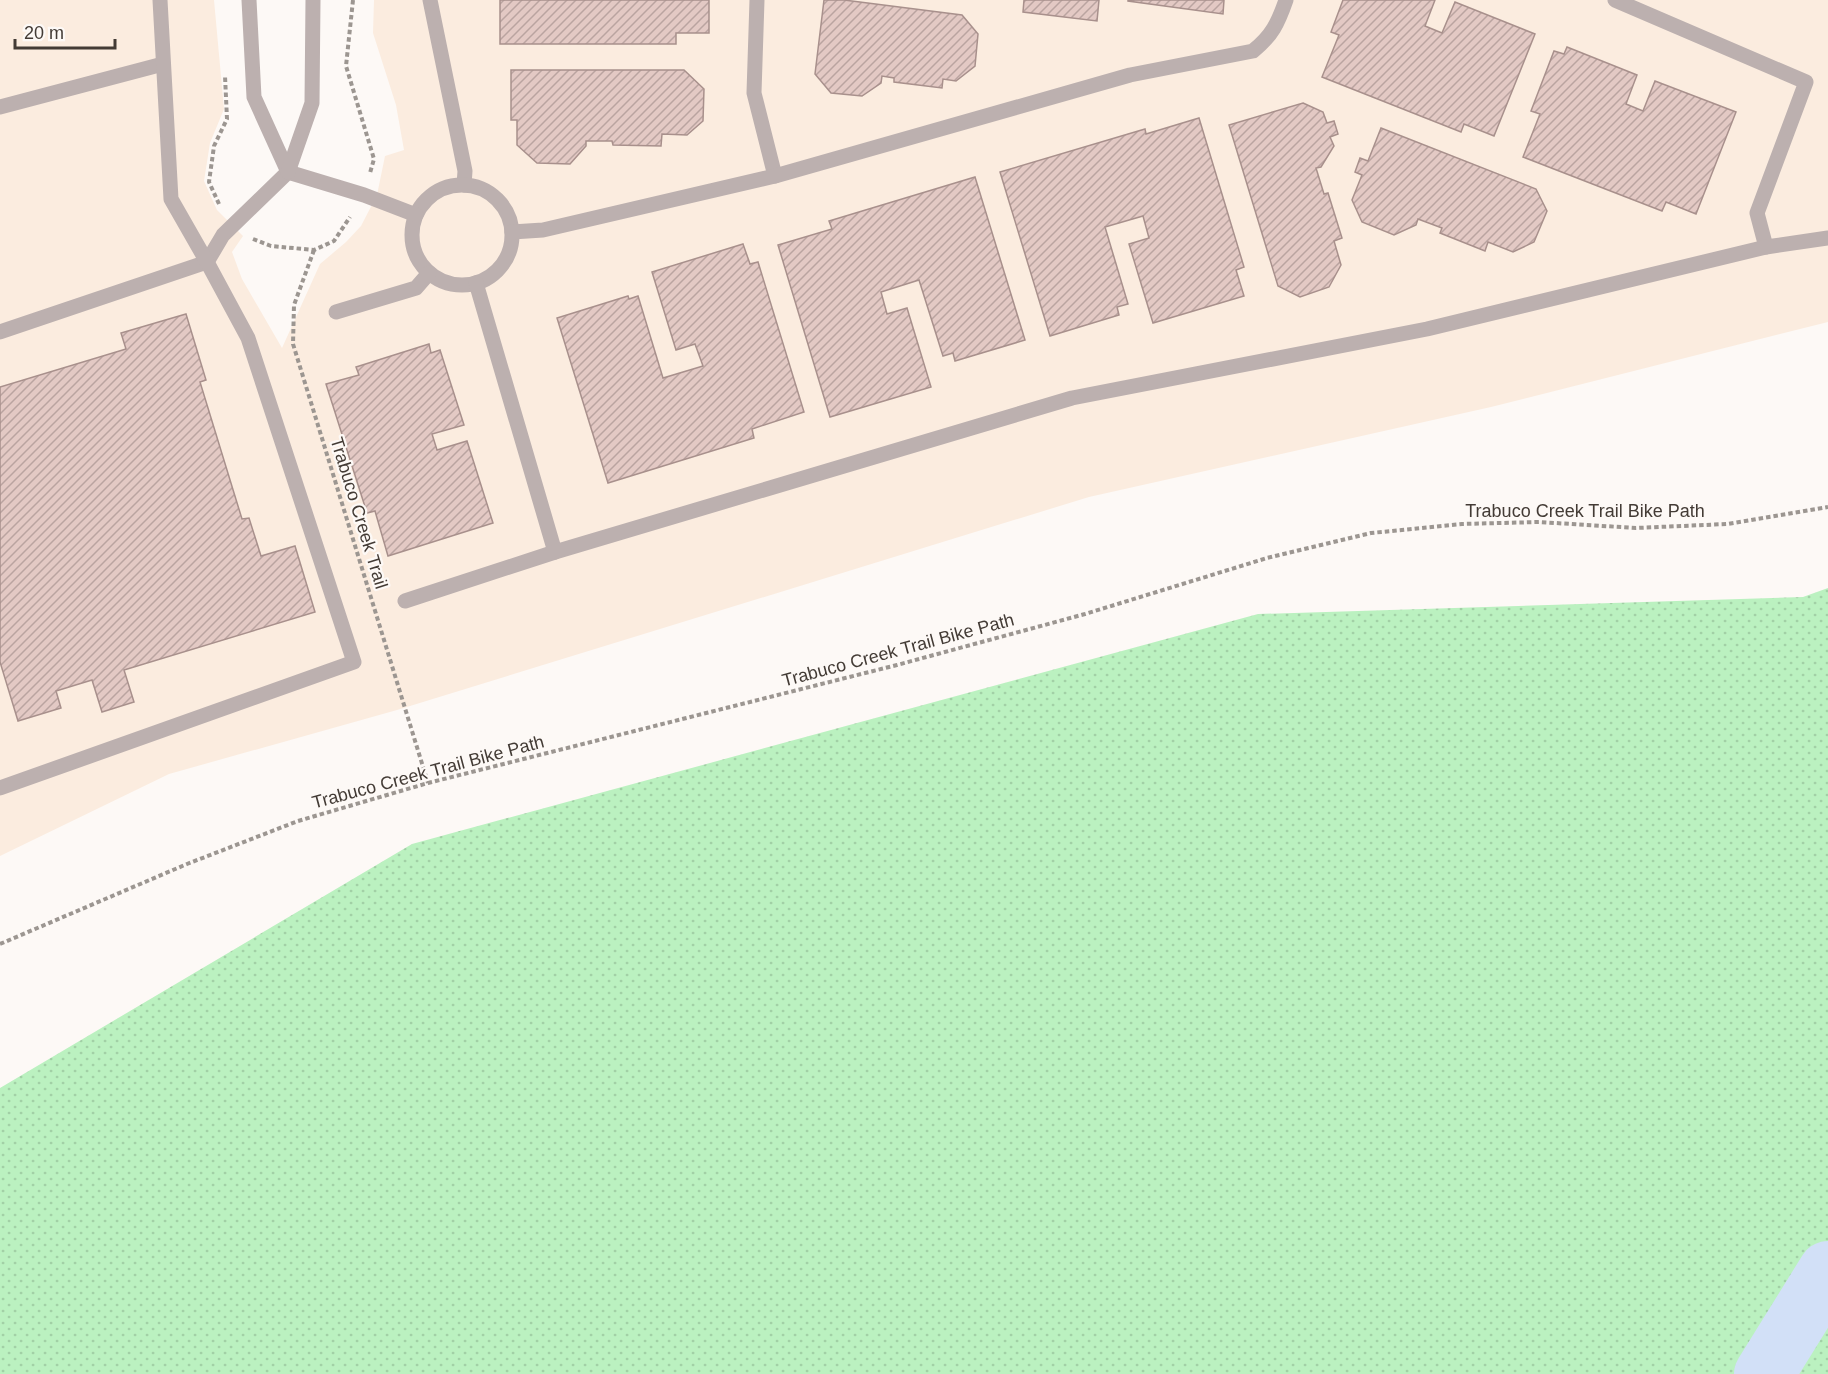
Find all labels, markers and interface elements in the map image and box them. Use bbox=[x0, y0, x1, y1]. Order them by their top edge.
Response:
scale bar bbox=[15, 12, 116, 50]
text: 20 m bbox=[24, 23, 64, 43]
street label: Trabuco Creek Trail bbox=[326, 435, 392, 591]
street label: Trabuco Creek Trail Bike Path bbox=[1465, 501, 1705, 521]
street label: Trabuco Creek Trail Bike Path bbox=[780, 609, 1016, 691]
street label: Trabuco Creek Trail Bike Path bbox=[310, 731, 546, 813]

